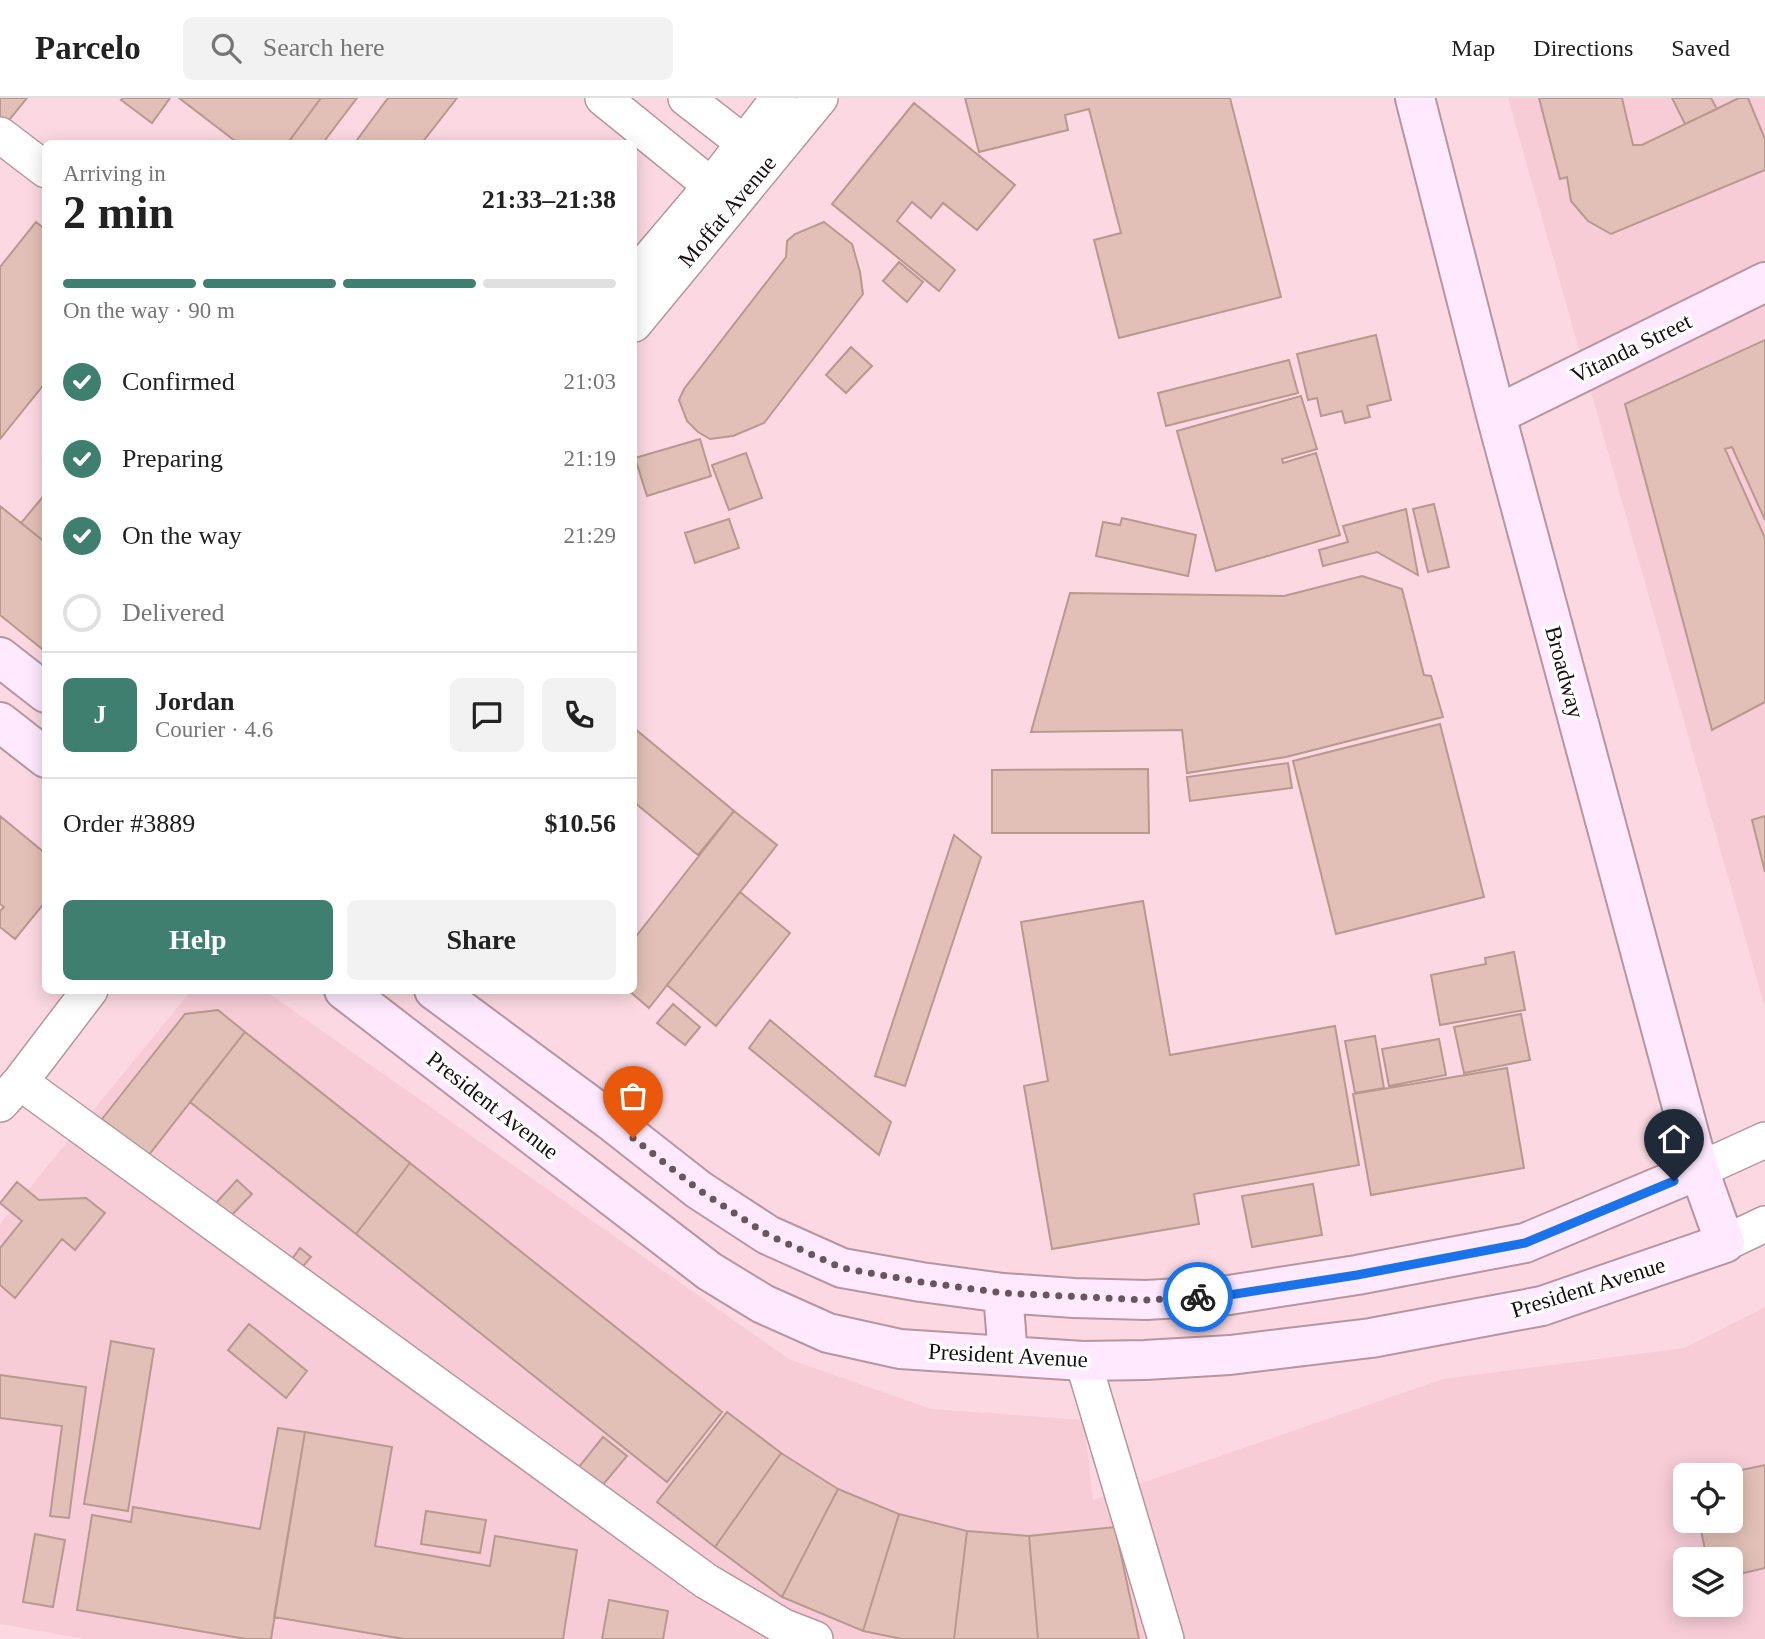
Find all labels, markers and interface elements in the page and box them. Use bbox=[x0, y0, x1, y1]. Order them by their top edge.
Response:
search box bbox=[183, 17, 673, 80]
icon: search bbox=[207, 29, 245, 67]
text: Parcelo bbox=[35, 30, 141, 66]
text: Search here bbox=[263, 33, 385, 62]
text: Map bbox=[1451, 35, 1495, 61]
text: Directions bbox=[1533, 35, 1633, 61]
text: Saved bbox=[1671, 35, 1730, 61]
street label: Moffat Avenue bbox=[674, 151, 781, 272]
text: Arriving in bbox=[63, 161, 166, 186]
text: 21:33–21:38 bbox=[482, 185, 616, 214]
text: 2 min bbox=[63, 187, 174, 238]
text: On the way · 90 m bbox=[63, 298, 235, 323]
street label: Vitanda Street bbox=[1567, 308, 1696, 388]
icon: check bbox=[63, 363, 101, 401]
text: Confirmed bbox=[122, 367, 235, 396]
text: 21:03 bbox=[564, 369, 616, 394]
icon: check bbox=[63, 440, 101, 478]
text: Preparing bbox=[122, 444, 223, 473]
text: 21:19 bbox=[564, 446, 616, 471]
icon: check bbox=[63, 517, 101, 555]
text: On the way bbox=[122, 521, 242, 550]
text: 21:29 bbox=[564, 523, 616, 548]
text: Delivered bbox=[122, 598, 225, 627]
street label: Broadway bbox=[1540, 623, 1589, 721]
button: chat bbox=[450, 678, 524, 752]
button: phone bbox=[542, 678, 616, 752]
text: Jordan bbox=[155, 687, 234, 716]
text: J bbox=[94, 700, 107, 729]
text: Courier · 4.6 bbox=[155, 717, 273, 742]
text: Order #3889 bbox=[63, 809, 195, 838]
text: $10.56 bbox=[545, 809, 616, 838]
button: Help bbox=[63, 900, 333, 980]
button: Share bbox=[347, 900, 616, 980]
street label: President Avenue bbox=[422, 1046, 563, 1164]
pin bbox=[603, 1066, 663, 1138]
icon: bag bbox=[614, 1077, 652, 1115]
pin bbox=[1644, 1109, 1704, 1181]
icon: home bbox=[1655, 1120, 1693, 1158]
street label: President Avenue bbox=[1508, 1252, 1668, 1323]
courier bbox=[1163, 1262, 1233, 1332]
icon: bike bbox=[1179, 1278, 1217, 1316]
street label: President Avenue bbox=[927, 1339, 1088, 1372]
map controls bbox=[1673, 1463, 1743, 1617]
button: locate bbox=[1673, 1463, 1743, 1533]
button: layers bbox=[1673, 1547, 1743, 1617]

